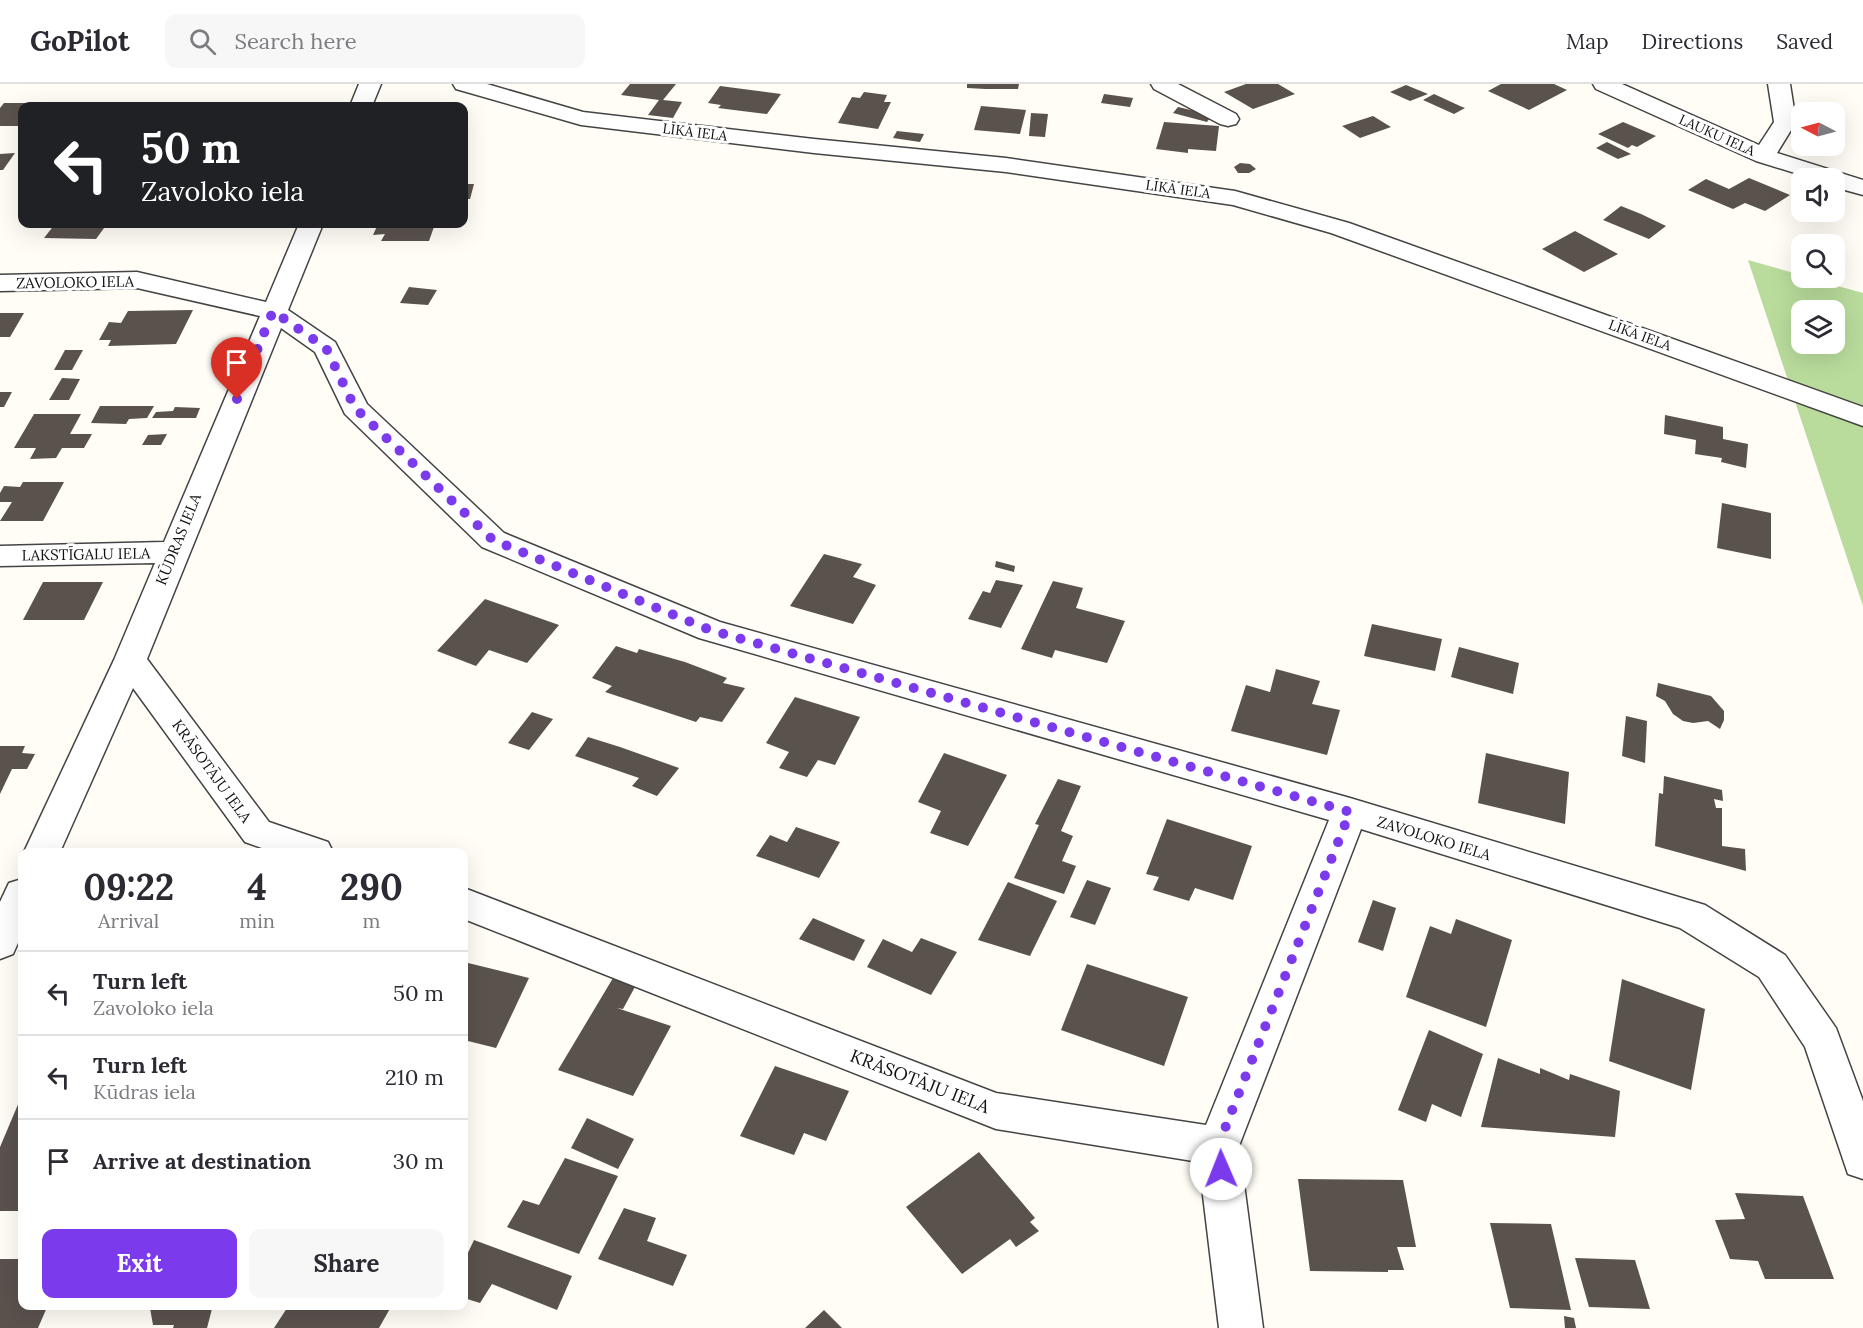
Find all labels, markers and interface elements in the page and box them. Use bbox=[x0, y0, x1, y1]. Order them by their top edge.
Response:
search box bbox=[165, 14, 585, 68]
text: GoPilot bbox=[30, 23, 129, 59]
icon: search bbox=[186, 25, 219, 58]
text: Search here bbox=[234, 27, 357, 55]
text: Map bbox=[1566, 28, 1609, 55]
text: Directions bbox=[1642, 28, 1743, 55]
text: Saved bbox=[1776, 28, 1833, 55]
north arrow bbox=[1791, 102, 1845, 156]
map controls bbox=[1791, 102, 1845, 354]
street label: LAUKU IELA bbox=[1676, 110, 1758, 160]
street label: LĪKĀ IELA bbox=[661, 119, 729, 145]
text: 50 m bbox=[141, 121, 240, 175]
icon: left bbox=[42, 126, 120, 204]
button: sound bbox=[1791, 168, 1845, 222]
text: Zavoloko iela bbox=[141, 174, 304, 208]
street label: LĪKĀ IELA bbox=[1144, 176, 1212, 202]
button: search bbox=[1791, 234, 1845, 288]
street label: ZAVOLOKO IELA bbox=[16, 271, 135, 293]
button: layers bbox=[1791, 300, 1845, 354]
street label: LĪKĀ IELA bbox=[1606, 315, 1674, 355]
pin bbox=[211, 337, 262, 399]
icon: arrive bbox=[220, 346, 253, 379]
street label: KŪDRAS IELA bbox=[151, 490, 205, 588]
street label: LAKSTĪGALU IELA bbox=[21, 543, 151, 565]
street label: KRĀSOTĀJU IELA bbox=[168, 716, 256, 827]
street label: ZAVOLOKO IELA bbox=[1375, 812, 1494, 864]
text: 09:22 bbox=[83, 864, 174, 910]
text: 4 bbox=[247, 864, 267, 910]
text: 290 bbox=[340, 864, 403, 910]
text: Arrival bbox=[98, 908, 159, 933]
text: min bbox=[239, 908, 275, 933]
text: m bbox=[363, 908, 380, 933]
text: Turn left bbox=[93, 967, 187, 995]
icon: left bbox=[42, 977, 75, 1010]
text: 50 m bbox=[393, 979, 444, 1007]
text: Zavoloko iela bbox=[93, 995, 214, 1020]
street label: KRĀSOTĀJU IELA bbox=[847, 1044, 994, 1118]
text: Turn left bbox=[93, 1051, 187, 1079]
icon: left bbox=[42, 1061, 75, 1094]
text: 210 m bbox=[385, 1063, 444, 1091]
text: Kūdras iela bbox=[93, 1079, 196, 1104]
position arrow bbox=[1189, 1137, 1253, 1201]
icon: arrive bbox=[42, 1145, 75, 1178]
text: Arrive at destination bbox=[93, 1147, 311, 1175]
text: 30 m bbox=[393, 1147, 444, 1175]
button: Exit bbox=[42, 1229, 237, 1298]
button: Share bbox=[249, 1229, 444, 1298]

